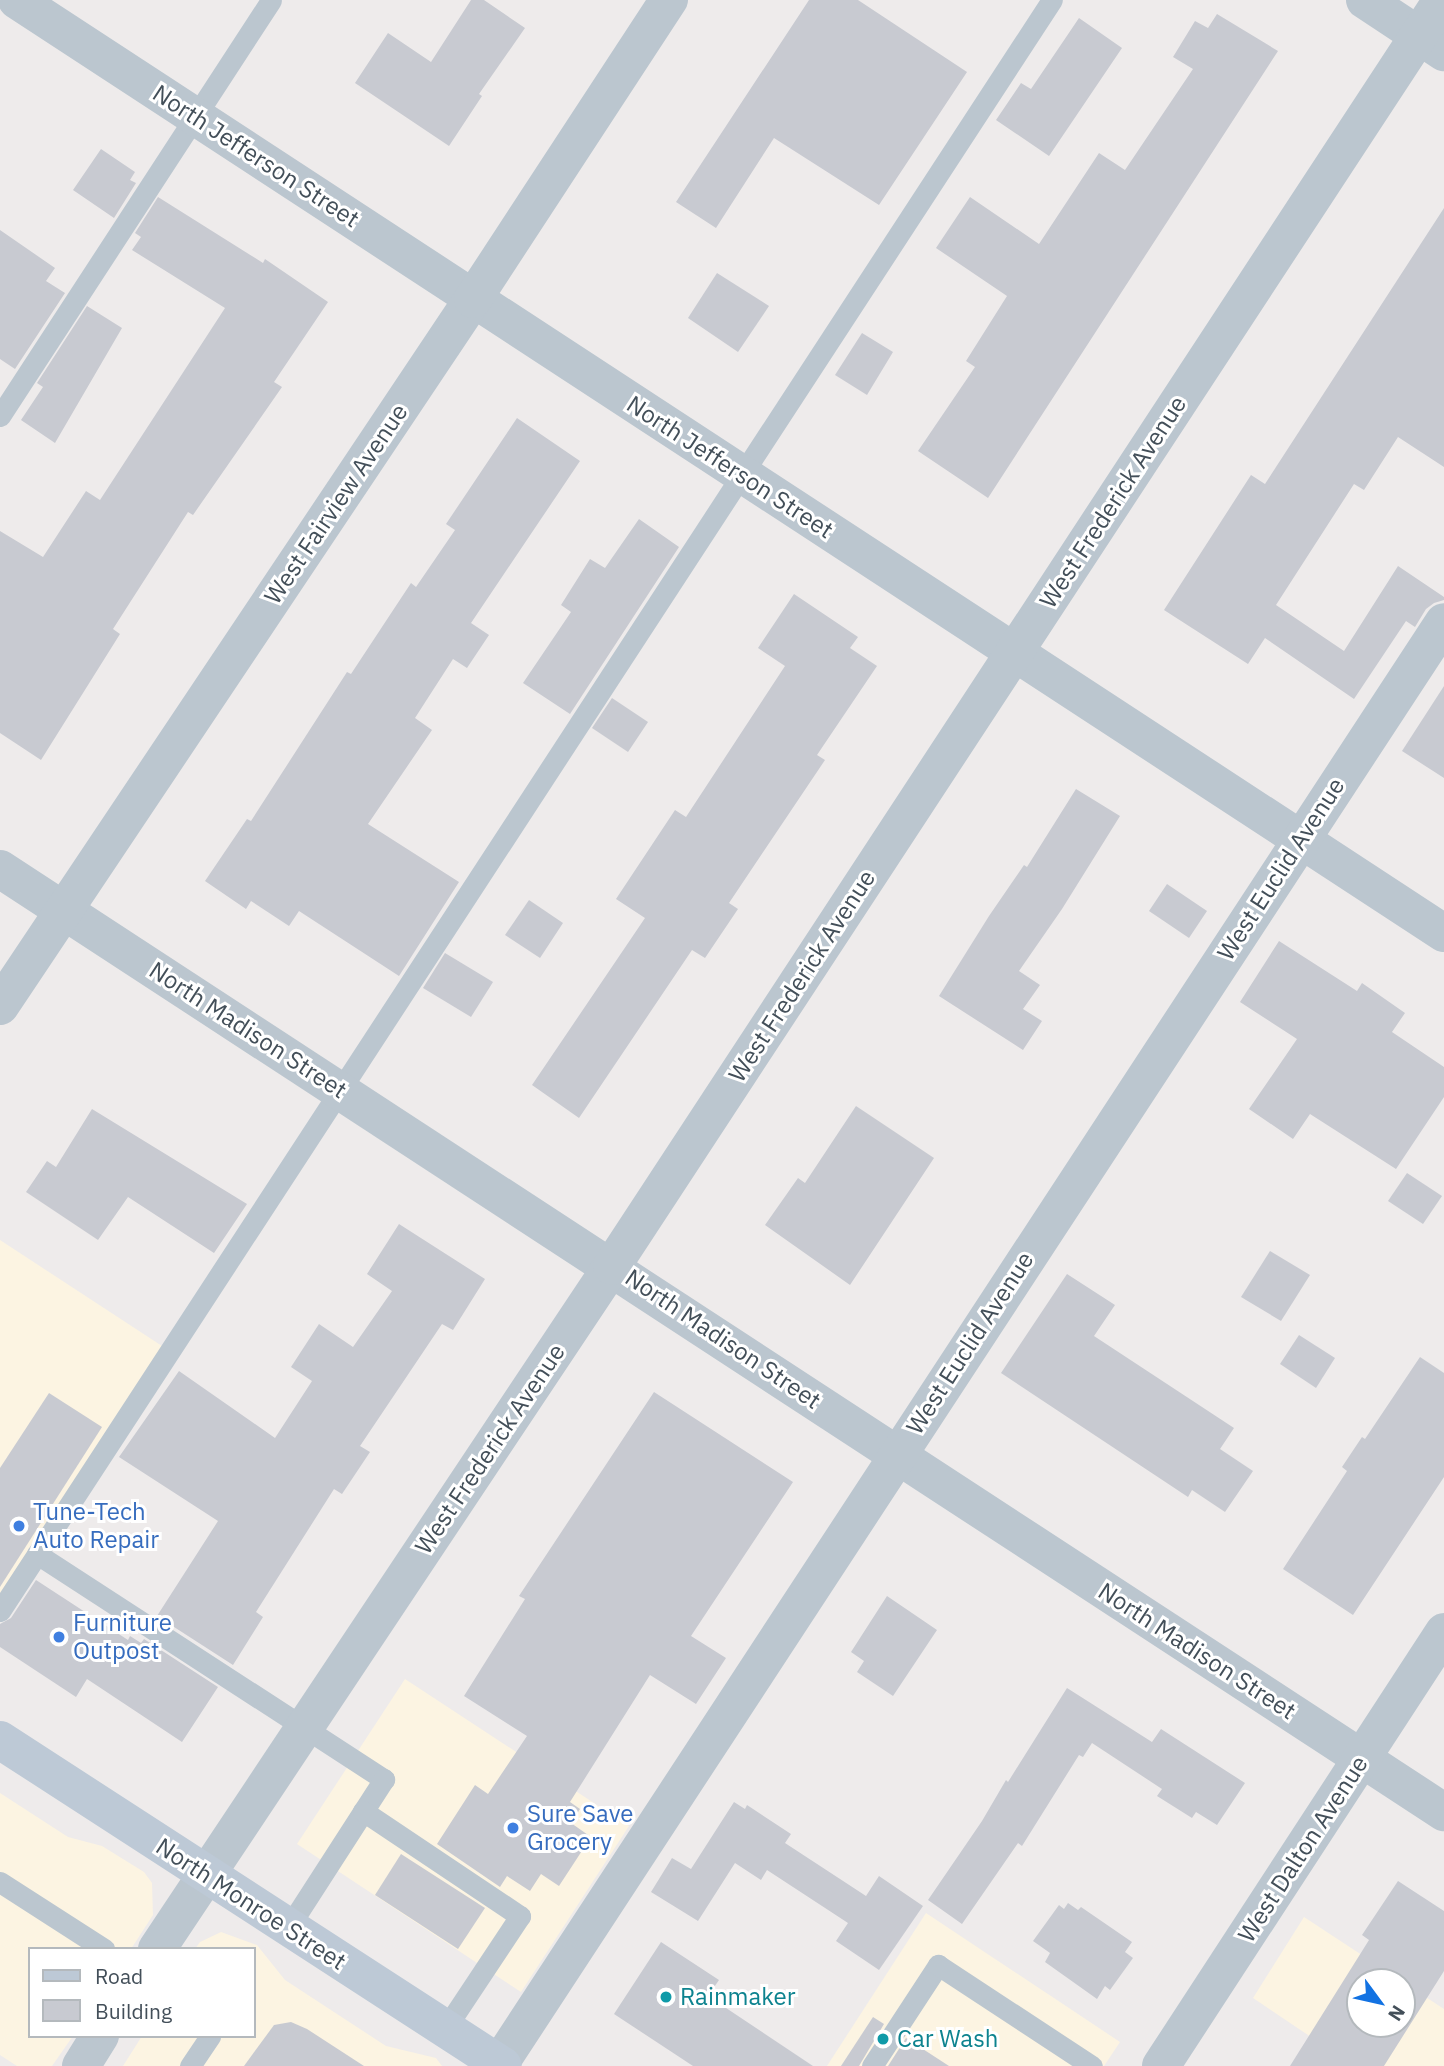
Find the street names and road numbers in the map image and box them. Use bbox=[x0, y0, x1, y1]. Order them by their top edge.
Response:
street label: North Jefferson Street bbox=[147, 79, 365, 233]
street label: North Jefferson Street bbox=[621, 390, 839, 544]
street label: West Frederick Avenue bbox=[1034, 391, 1192, 613]
street label: West Fairview Avenue bbox=[258, 398, 414, 610]
street label: West Euclid Avenue bbox=[1211, 772, 1351, 966]
street label: West Frederick Avenue bbox=[723, 865, 881, 1087]
street label: North Madison Street bbox=[144, 955, 352, 1105]
street label: West Euclid Avenue bbox=[900, 1246, 1040, 1440]
street label: North Madison Street bbox=[620, 1263, 826, 1415]
street label: West Frederick Avenue bbox=[409, 1339, 571, 1559]
street label: North Madison Street bbox=[1093, 1576, 1301, 1726]
street label: West Dalton Avenue bbox=[1232, 1750, 1374, 1948]
street label: North Monroe Street bbox=[151, 1832, 351, 1976]

